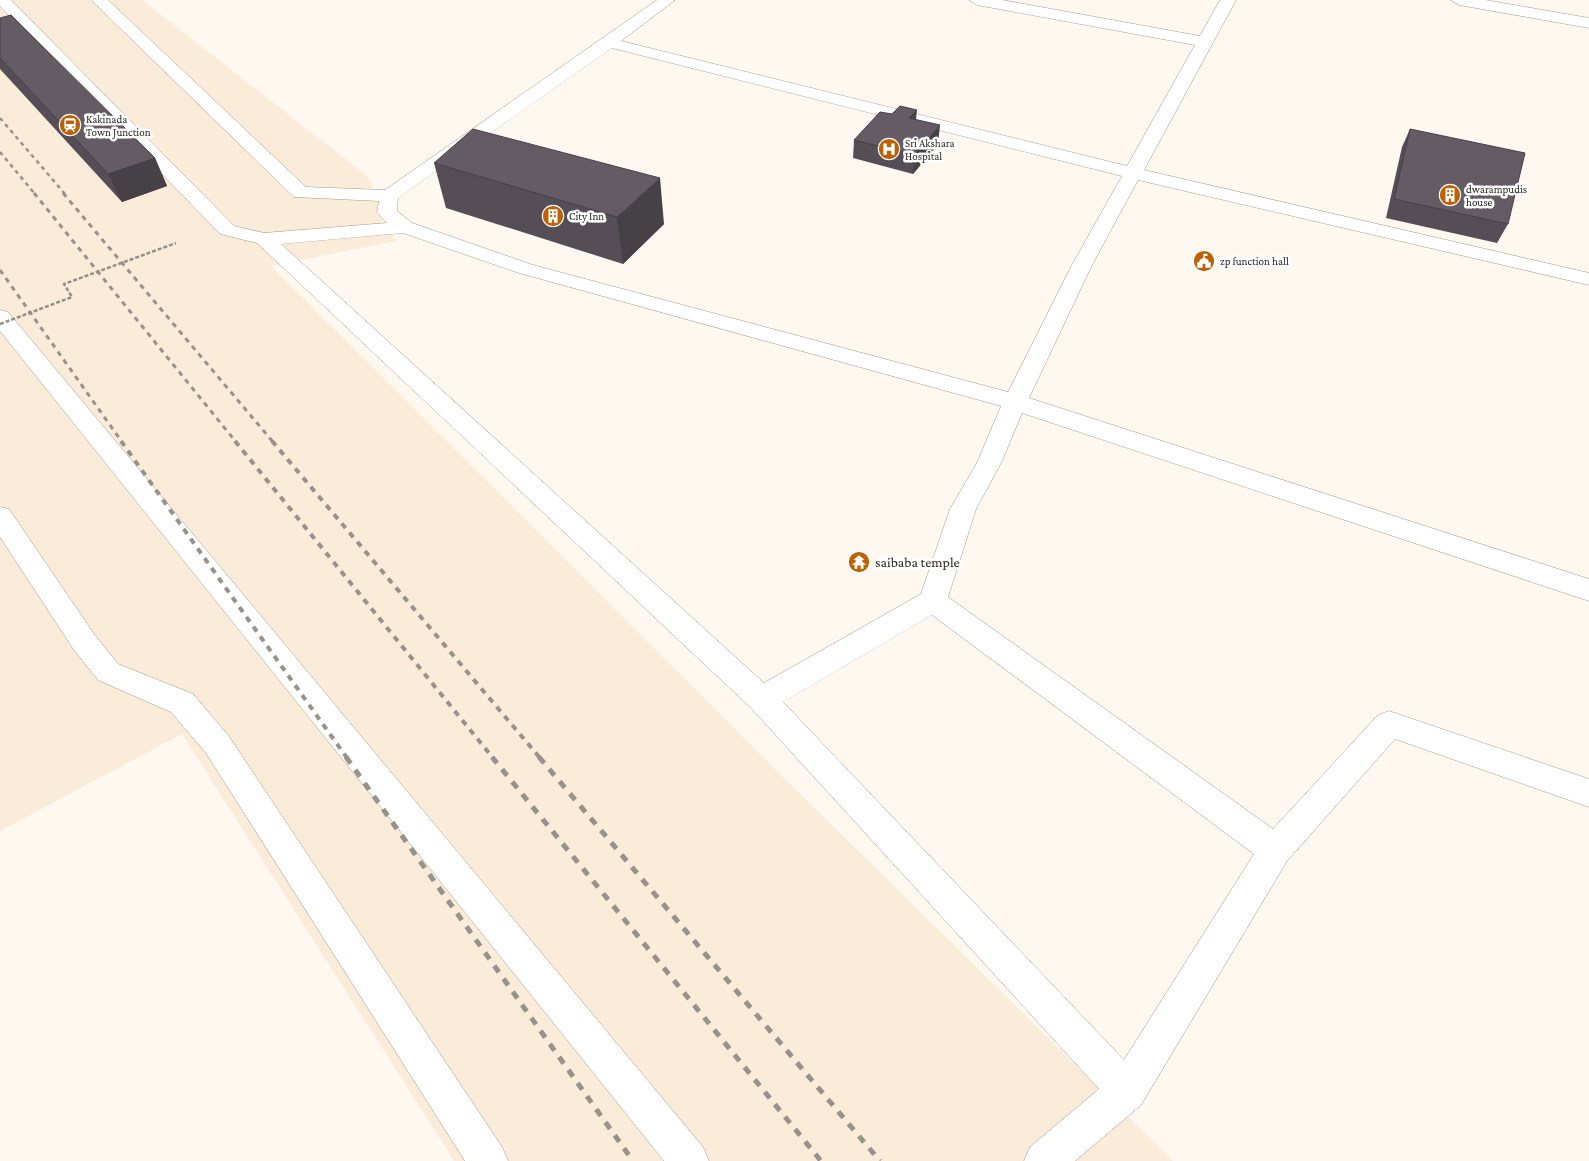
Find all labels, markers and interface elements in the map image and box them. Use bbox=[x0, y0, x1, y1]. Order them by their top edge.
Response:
station icon: Kakinada Town Junction bbox=[58, 113, 82, 137]
place label: Kakinada Town Junction bbox=[86, 113, 151, 139]
hospital icon: Sri Akshara Hospital bbox=[877, 137, 901, 161]
place label: Sri Akshara Hospital bbox=[905, 137, 955, 163]
building icon: dwarampudis house bbox=[1438, 183, 1462, 207]
place label: dwarampudis house bbox=[1466, 183, 1527, 208]
building icon: City Inn bbox=[541, 204, 565, 228]
place label: City Inn bbox=[569, 210, 604, 223]
public building icon: zp function hall bbox=[1192, 249, 1216, 273]
place label: zp function hall bbox=[1220, 255, 1289, 268]
temple icon: saibaba temple bbox=[847, 550, 871, 574]
place label: saibaba temple bbox=[875, 554, 960, 570]

